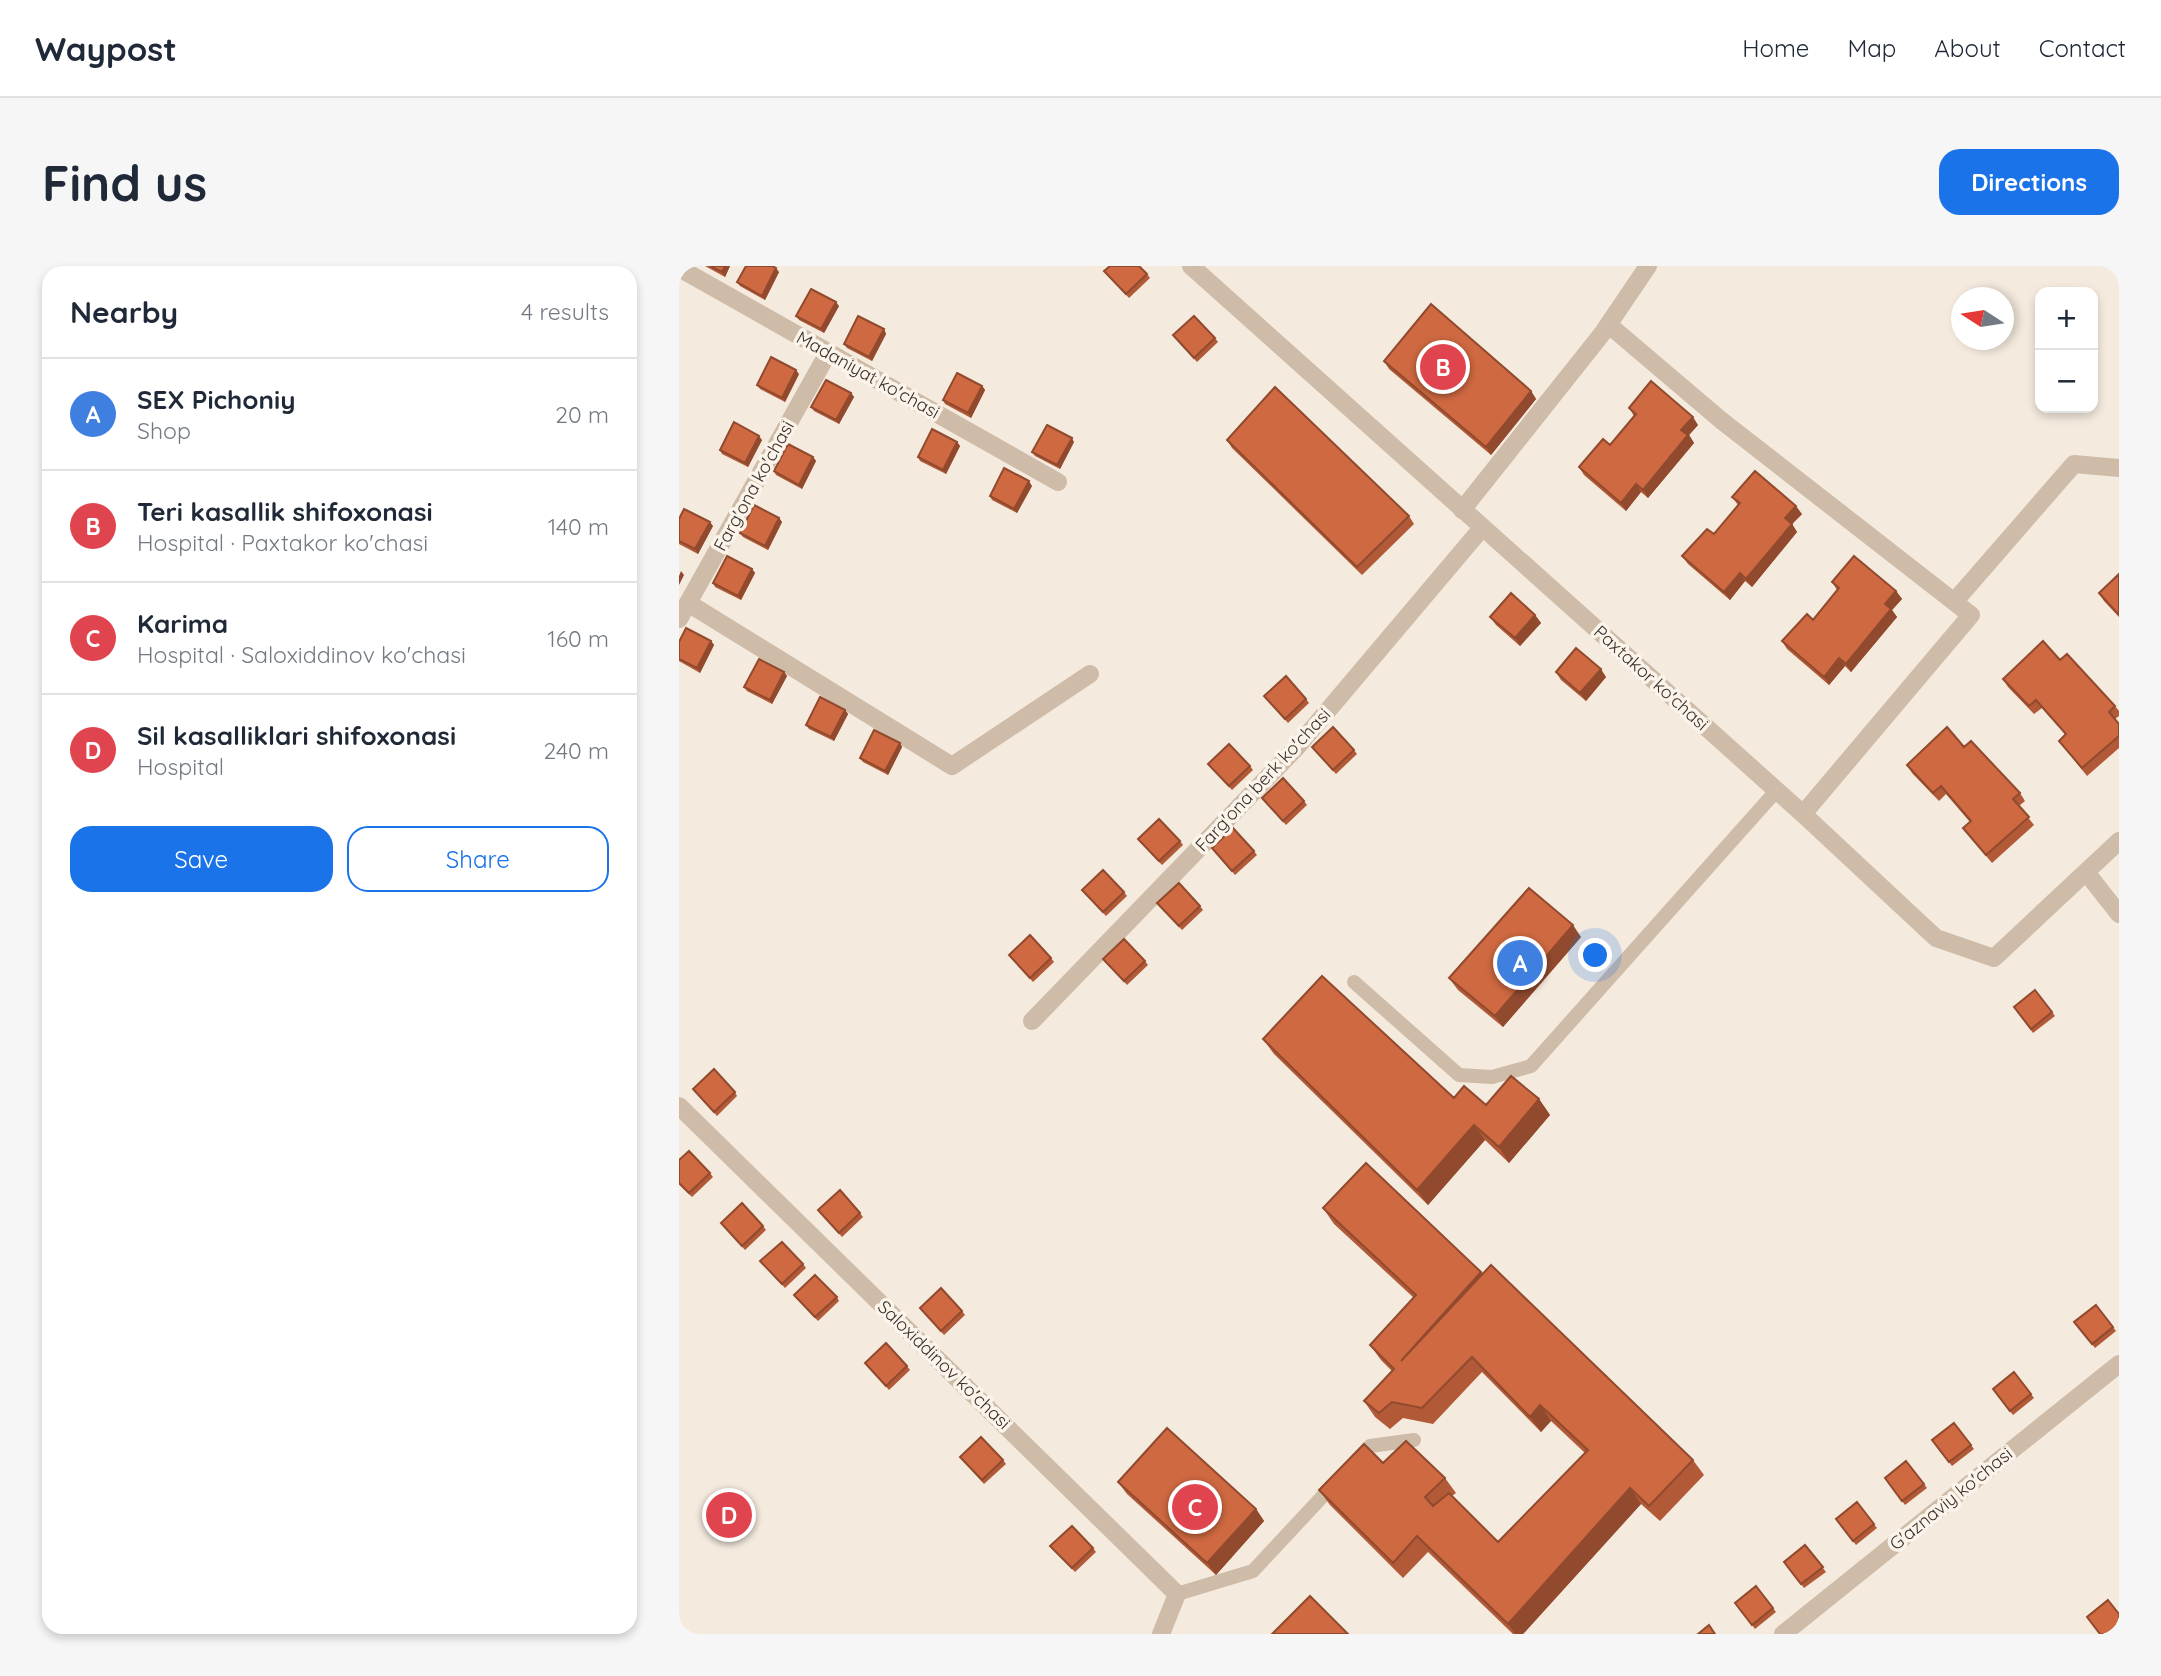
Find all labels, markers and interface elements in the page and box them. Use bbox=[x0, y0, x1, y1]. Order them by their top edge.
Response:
text: Waypost bbox=[35, 28, 177, 69]
text: Home bbox=[1742, 33, 1809, 63]
text: Map bbox=[1847, 33, 1896, 63]
text: About bbox=[1934, 33, 2001, 63]
text: Contact bbox=[2039, 33, 2126, 63]
button: Directions bbox=[1939, 149, 2119, 215]
text: Find us bbox=[42, 152, 207, 213]
north arrow bbox=[1951, 287, 2014, 350]
map controls bbox=[2035, 287, 2098, 413]
button: + bbox=[2035, 287, 2098, 350]
text: Nearby bbox=[70, 293, 178, 331]
text: 4 results bbox=[521, 297, 609, 326]
street label: Madaniyat ko'chasi bbox=[793, 326, 944, 423]
pin: B bbox=[1420, 341, 1466, 393]
button: − bbox=[2035, 350, 2098, 413]
text: SEX Pichoniy bbox=[137, 383, 295, 416]
text: A bbox=[86, 400, 100, 429]
text: 20 m bbox=[555, 400, 609, 429]
text: Shop bbox=[137, 416, 191, 445]
street label: Farg'ona ko'chasi bbox=[708, 417, 799, 555]
text: Teri kasallik shifoxonasi bbox=[137, 495, 433, 528]
text: B bbox=[85, 512, 101, 541]
text: 140 m bbox=[548, 512, 609, 541]
text: Hospital · Paxtakor ko'chasi bbox=[137, 528, 428, 557]
text: Karima bbox=[137, 607, 228, 640]
street label: Paxtakor ko'chasi bbox=[1589, 620, 1713, 735]
text: C bbox=[86, 624, 100, 653]
text: 160 m bbox=[547, 624, 609, 653]
text: Hospital · Saloxiddinov ko'chasi bbox=[137, 640, 466, 669]
street label: Farg'ona berk ko'chasi bbox=[1190, 703, 1335, 856]
text: Sil kasalliklari shifoxonasi bbox=[137, 719, 456, 752]
text: D bbox=[85, 736, 101, 765]
text: 240 m bbox=[544, 736, 609, 765]
text: Hospital bbox=[137, 752, 224, 781]
button: Save bbox=[70, 826, 333, 892]
button: Share bbox=[347, 826, 609, 892]
pin: A bbox=[1497, 937, 1543, 989]
your location bbox=[1578, 938, 1612, 972]
street label: Saloxiddinov ko'chasi bbox=[873, 1295, 1016, 1434]
street label: G'aznaviy ko'chasi bbox=[1885, 1442, 2017, 1555]
pin: C bbox=[1172, 1481, 1218, 1533]
pin: D bbox=[706, 1489, 752, 1541]

